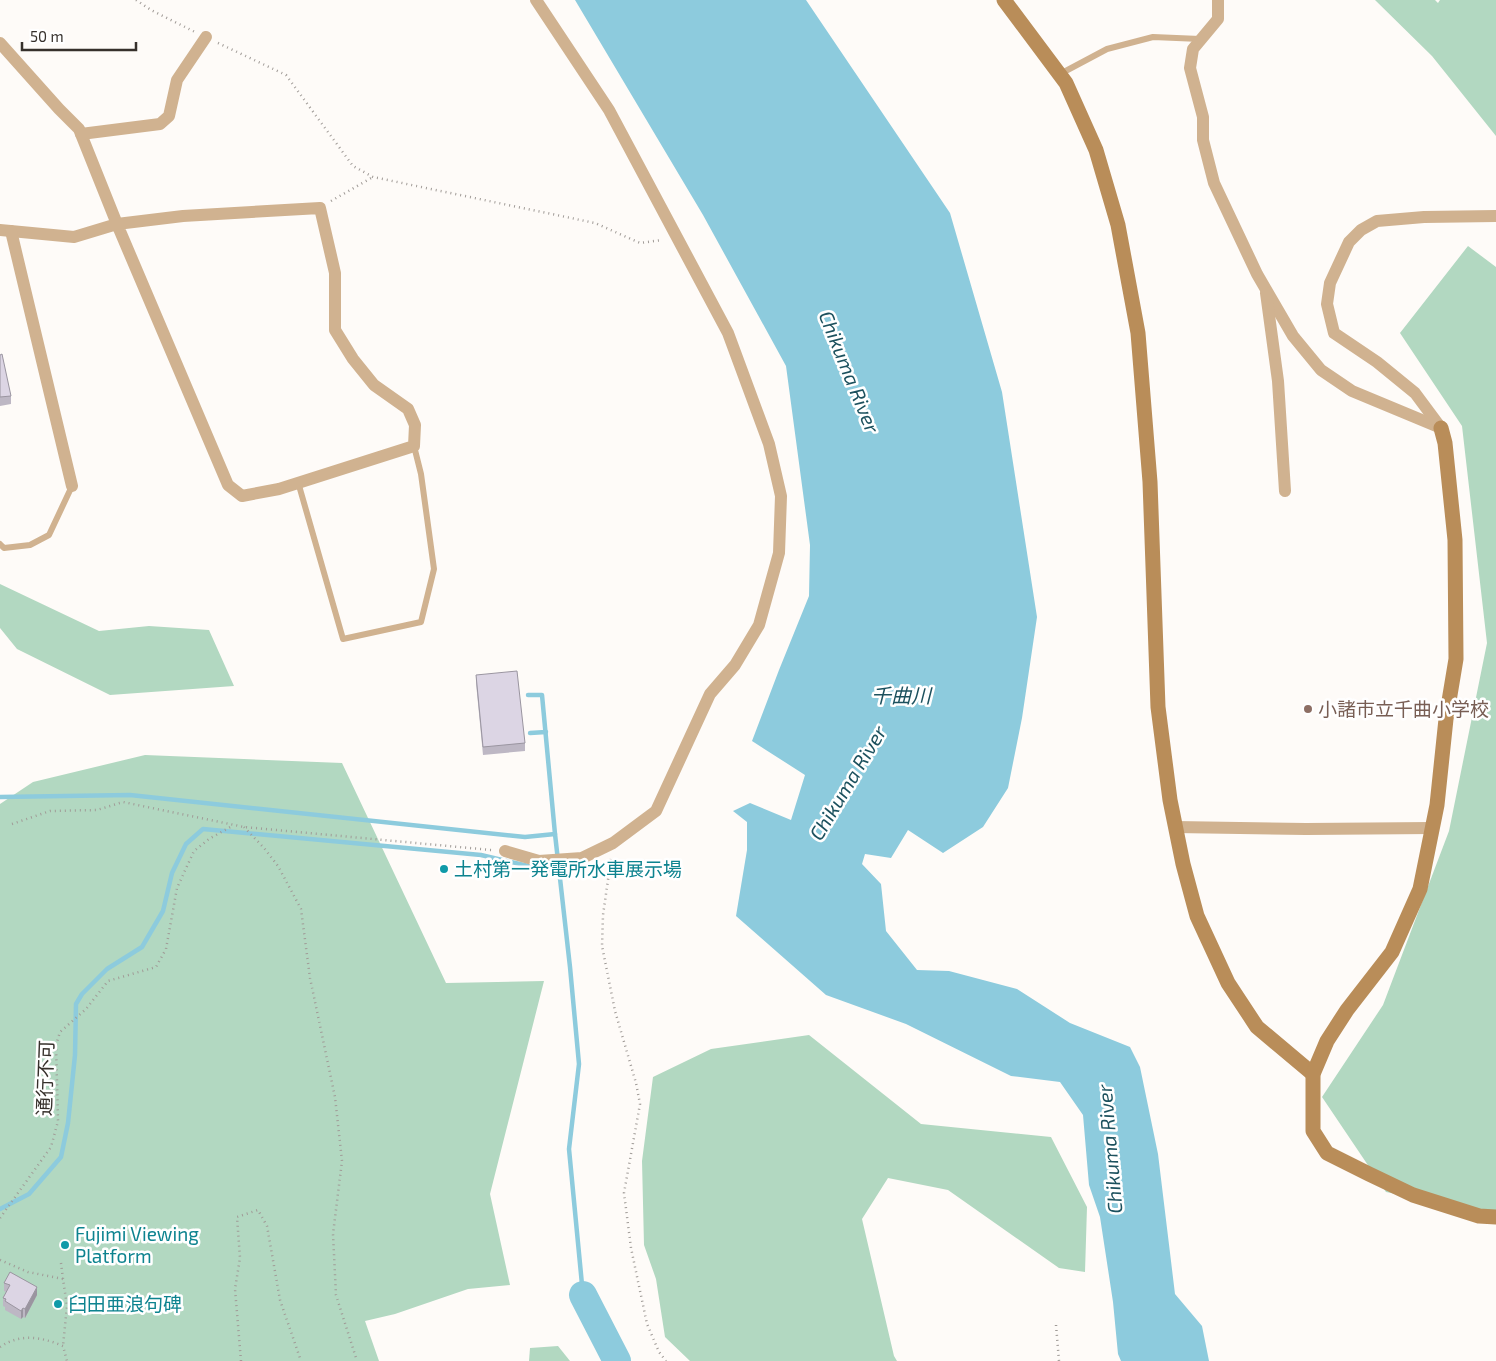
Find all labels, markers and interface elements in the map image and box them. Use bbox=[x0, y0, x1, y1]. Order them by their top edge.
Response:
scale bar bbox=[22, 20, 136, 52]
text: 50 m bbox=[30, 27, 64, 45]
water label: Chikuma River bbox=[815, 307, 886, 437]
water label: 千曲川 bbox=[871, 683, 933, 707]
place label: 小諸市立千曲小学校 bbox=[1318, 697, 1489, 720]
marker: 小諸市立千曲小学校 bbox=[1302, 703, 1314, 715]
water label: Chikuma River bbox=[804, 720, 891, 844]
place label: 土村第一発電所水車展示場 bbox=[454, 857, 682, 880]
marker: 土村第一発電所水車展示場 bbox=[438, 863, 450, 875]
street label: 通行不可 bbox=[32, 1040, 57, 1116]
water label: Chikuma River bbox=[1091, 1082, 1127, 1215]
place label: Fujimi Viewing Platform bbox=[75, 1222, 199, 1267]
marker: Fujimi Viewing Platform bbox=[59, 1239, 71, 1251]
place label: 臼田亜浪句碑 bbox=[68, 1292, 182, 1315]
marker: 臼田亜浪句碑 bbox=[52, 1298, 64, 1310]

